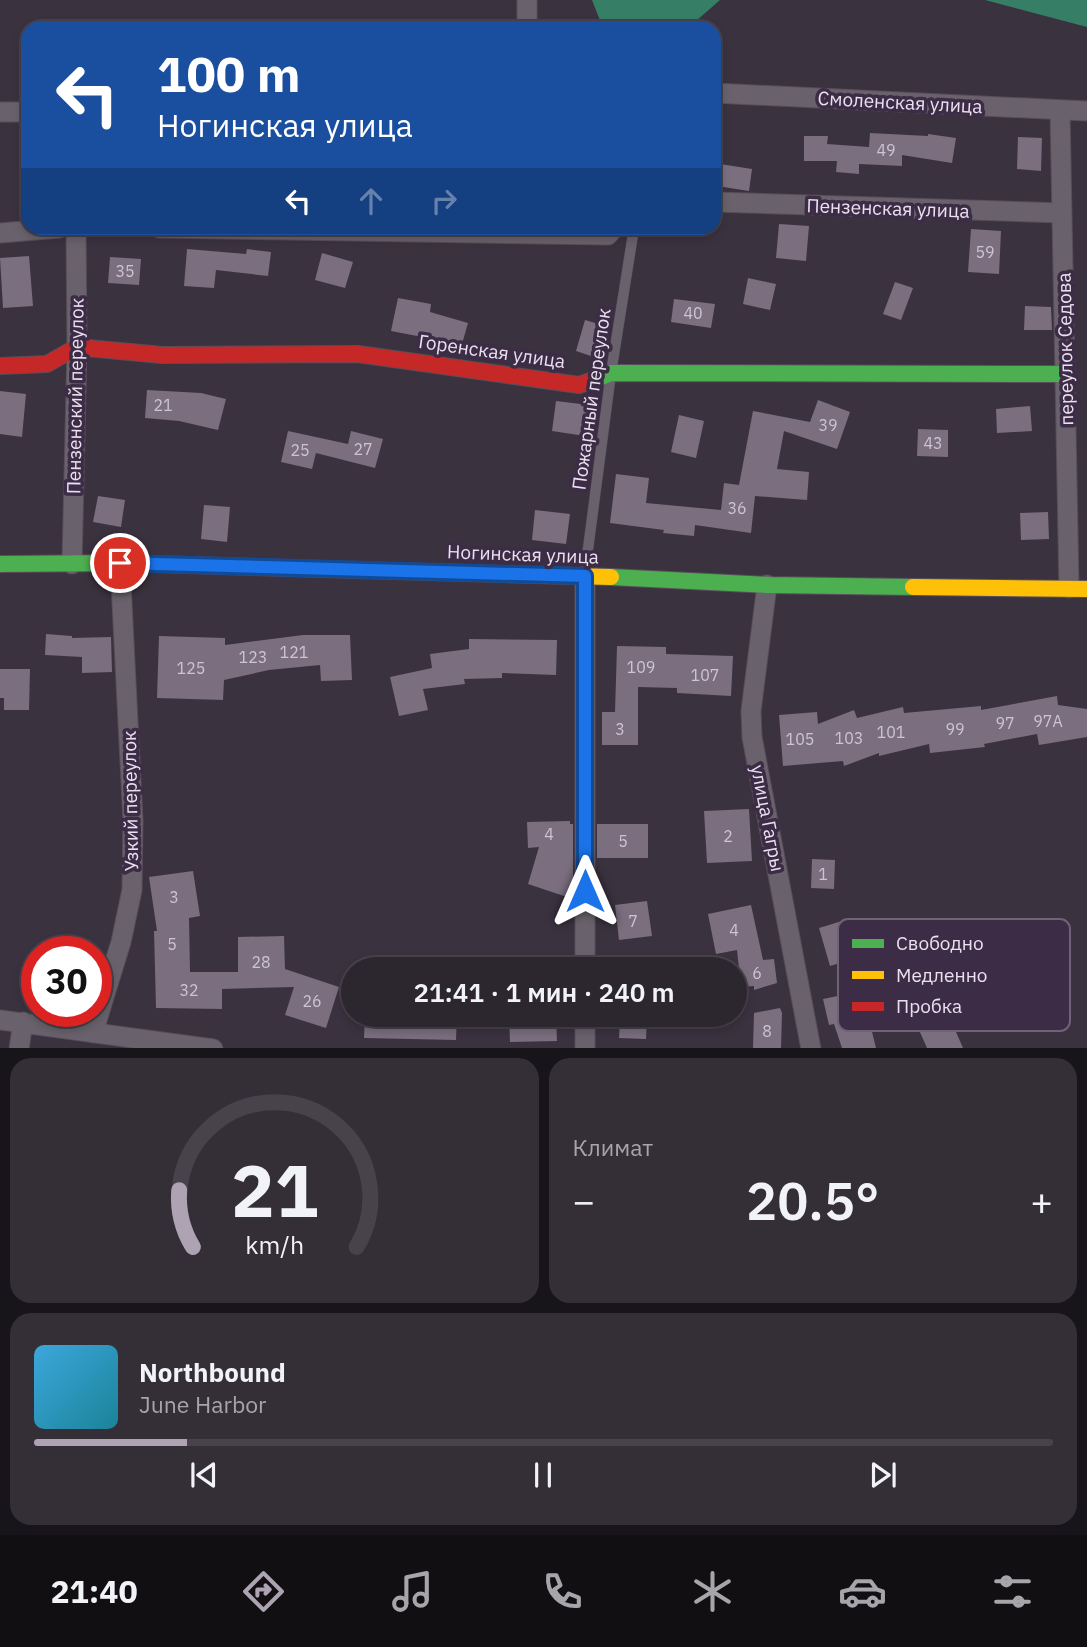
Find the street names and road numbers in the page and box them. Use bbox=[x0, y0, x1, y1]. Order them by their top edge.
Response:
street label: Смоленская улица bbox=[817, 86, 983, 118]
street label: Пензенская улица bbox=[806, 193, 970, 223]
street label: переулок Седова bbox=[1052, 272, 1078, 426]
street label: Пензенский переулок bbox=[61, 298, 89, 494]
street label: Пожарный переулок bbox=[566, 307, 616, 491]
street label: Горенская улица bbox=[417, 329, 567, 373]
street label: Ногинская улица bbox=[447, 539, 599, 569]
street label: Узкий переулок bbox=[117, 730, 143, 872]
street label: улица Гагры bbox=[746, 763, 790, 873]

